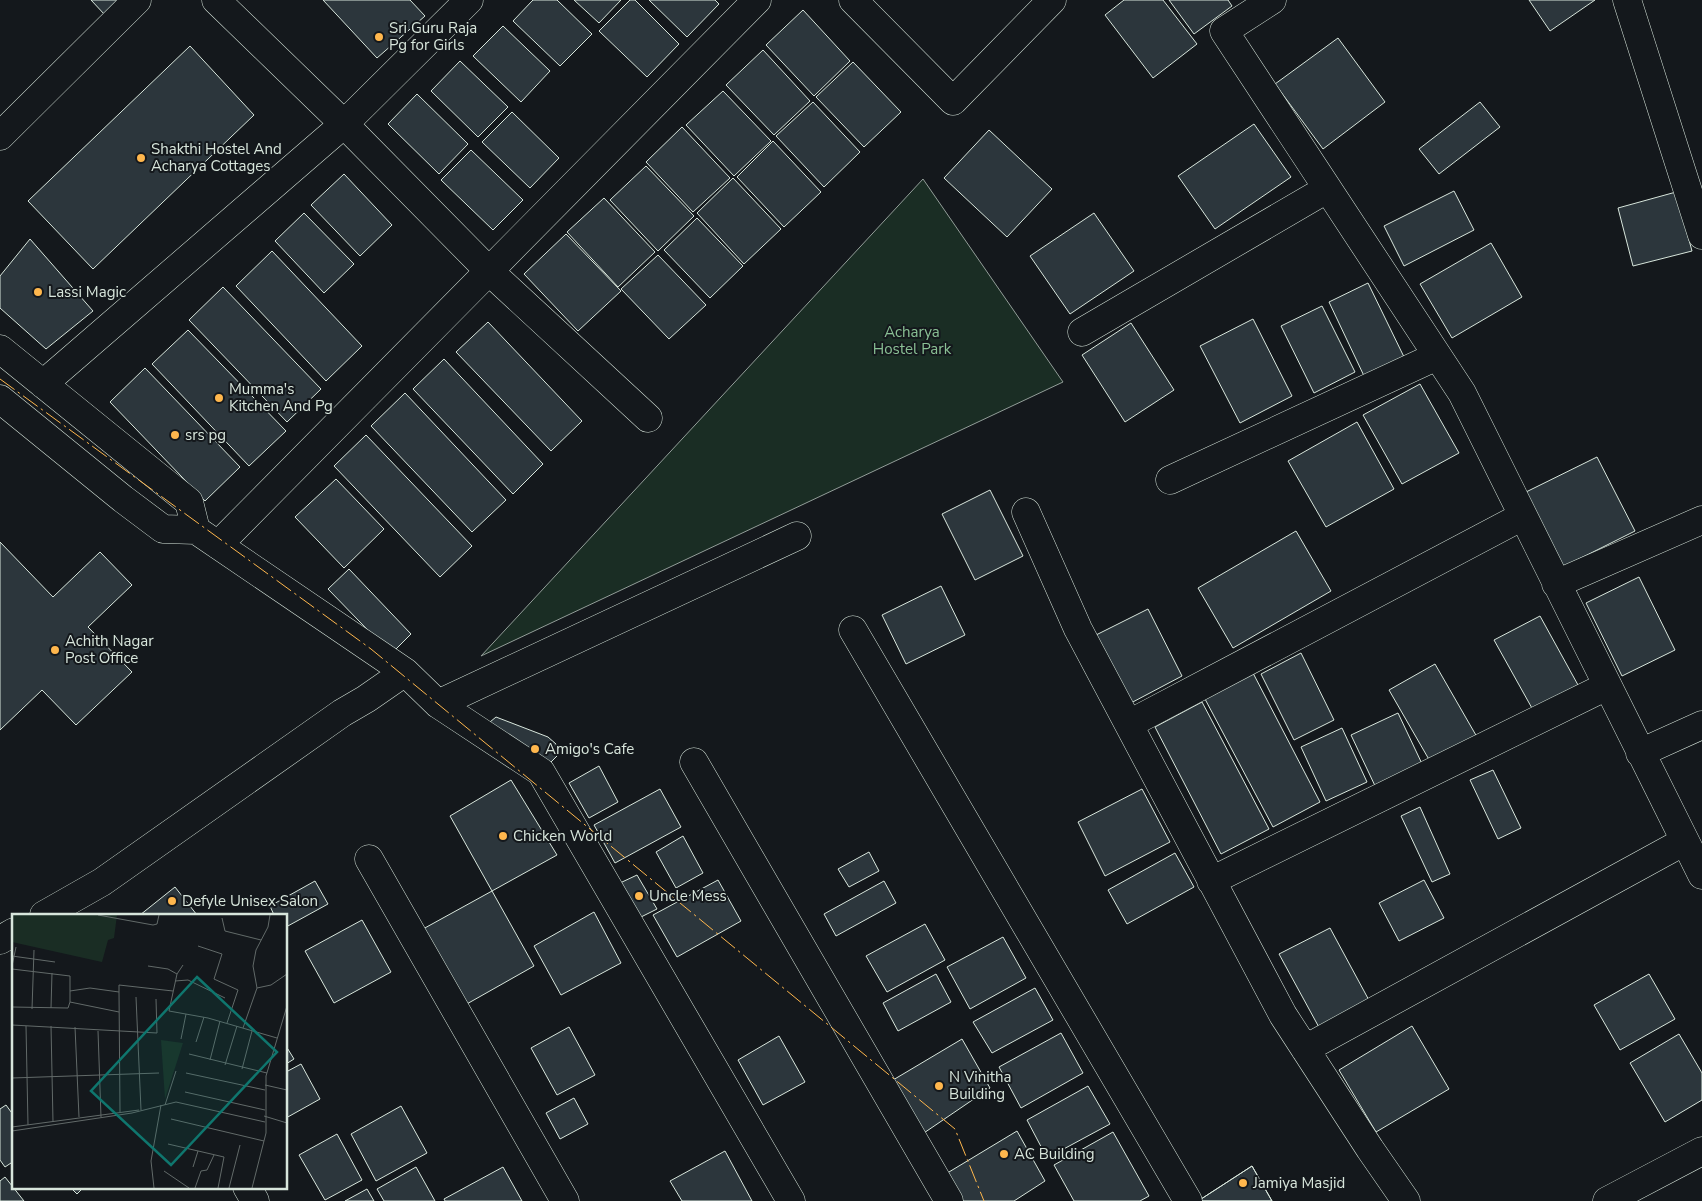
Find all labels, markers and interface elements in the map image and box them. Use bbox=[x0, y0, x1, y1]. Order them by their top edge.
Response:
place label: Sri Guru Raja Pg for Girls bbox=[389, 18, 477, 55]
marker: Sri Guru Raja Pg for Girls bbox=[373, 31, 385, 43]
place label: Shakthi Hostel And Acharya Cottages bbox=[151, 139, 282, 176]
marker: Shakthi Hostel And Acharya Cottages bbox=[135, 152, 147, 164]
place label: Lassi Magic bbox=[48, 282, 126, 302]
marker: Lassi Magic bbox=[32, 286, 44, 298]
park label: Acharya Hostel Park bbox=[873, 322, 952, 359]
place label: Mumma's Kitchen And Pg bbox=[229, 379, 333, 416]
marker: Mumma's Kitchen And Pg bbox=[213, 392, 225, 404]
place label: srs pg bbox=[185, 425, 226, 445]
marker: srs pg bbox=[169, 429, 181, 441]
place label: Achith Nagar Post Office bbox=[65, 631, 154, 668]
marker: Achith Nagar Post Office bbox=[49, 644, 61, 656]
place label: Amigo's Cafe bbox=[545, 739, 634, 759]
marker: Amigo's Cafe bbox=[529, 743, 541, 755]
place label: Chicken World bbox=[513, 826, 612, 846]
marker: Chicken World bbox=[497, 830, 509, 842]
place label: Uncle Mess bbox=[649, 886, 727, 906]
marker: Uncle Mess bbox=[633, 890, 645, 902]
place label: Defyle Unisex Salon bbox=[182, 891, 318, 911]
marker: Defyle Unisex Salon bbox=[166, 895, 178, 907]
inset map bbox=[12, 914, 288, 1188]
place label: N Vinitha Building bbox=[949, 1067, 1012, 1104]
marker: N Vinitha Building bbox=[933, 1080, 945, 1092]
place label: AC Building bbox=[1014, 1144, 1095, 1164]
marker: AC Building bbox=[998, 1148, 1010, 1160]
place label: Jamiya Masjid bbox=[1252, 1173, 1345, 1193]
marker: Jamiya Masjid bbox=[1237, 1177, 1249, 1189]

